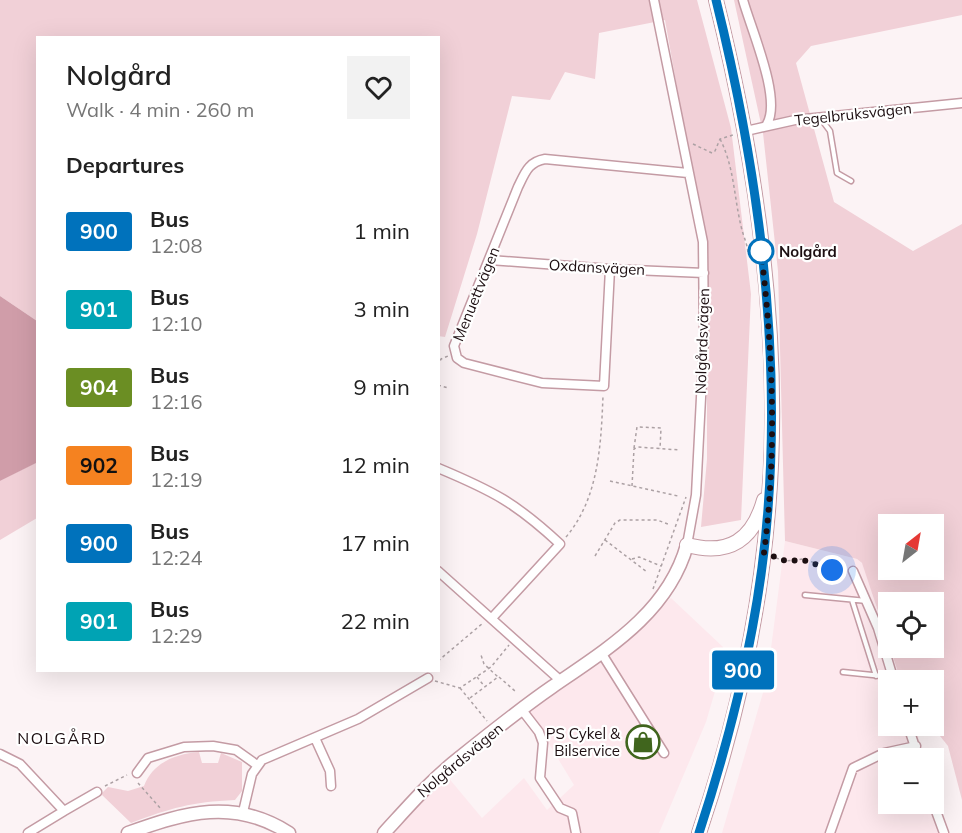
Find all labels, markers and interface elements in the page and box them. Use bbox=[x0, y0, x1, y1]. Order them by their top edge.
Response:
button: heart bbox=[347, 56, 410, 119]
text: Nolgård bbox=[66, 57, 172, 92]
text: Walk · 4 min · 260 m bbox=[66, 97, 254, 122]
street label: Tegelbruksvägen bbox=[793, 98, 913, 130]
text: Departures bbox=[66, 151, 184, 179]
text: Bus bbox=[150, 205, 189, 233]
text: 1 min bbox=[354, 217, 410, 245]
text: 900 bbox=[80, 218, 118, 244]
text: 12:08 bbox=[150, 233, 203, 258]
marker: Nolgård bbox=[748, 238, 774, 264]
place label: Nolgård bbox=[779, 242, 837, 261]
street label: Menuettvägen bbox=[448, 244, 504, 344]
street label: Oxdansvägen bbox=[548, 255, 646, 279]
text: Bus bbox=[150, 283, 189, 311]
street label: Nolgårdsvägen bbox=[691, 288, 713, 394]
text: 3 min bbox=[354, 295, 410, 323]
text: 901 bbox=[80, 296, 118, 322]
text: 12:10 bbox=[150, 311, 203, 336]
text: Bus bbox=[150, 361, 189, 389]
text: 9 min bbox=[354, 373, 410, 401]
text: 904 bbox=[80, 374, 118, 400]
text: 12:16 bbox=[150, 389, 203, 414]
text: Bus bbox=[150, 439, 189, 467]
text: 12 min bbox=[340, 451, 410, 479]
text: 902 bbox=[80, 452, 118, 478]
text: 12:19 bbox=[150, 467, 203, 492]
north arrow bbox=[878, 514, 944, 580]
map controls bbox=[878, 514, 944, 814]
text: Bus bbox=[150, 517, 189, 545]
text: 17 min bbox=[340, 529, 410, 557]
text: 900 bbox=[80, 530, 118, 556]
text: 12:24 bbox=[150, 545, 203, 570]
your location bbox=[817, 555, 847, 585]
button: locate bbox=[878, 592, 944, 658]
text: Bus bbox=[150, 595, 189, 623]
text: 22 min bbox=[340, 607, 410, 635]
text: 901 bbox=[80, 608, 118, 634]
text: 12:29 bbox=[150, 623, 203, 648]
line badge: 900 bbox=[708, 650, 777, 690]
text: 900 bbox=[724, 657, 762, 683]
button: + bbox=[878, 670, 944, 736]
street label: Nolgårdsvägen bbox=[413, 719, 507, 801]
place label: PS Cykel & Bilservice bbox=[546, 724, 621, 760]
shop icon: PS Cykel & Bilservice bbox=[625, 724, 661, 760]
district label: NOLGÅRD bbox=[17, 728, 107, 748]
button: − bbox=[878, 748, 944, 814]

